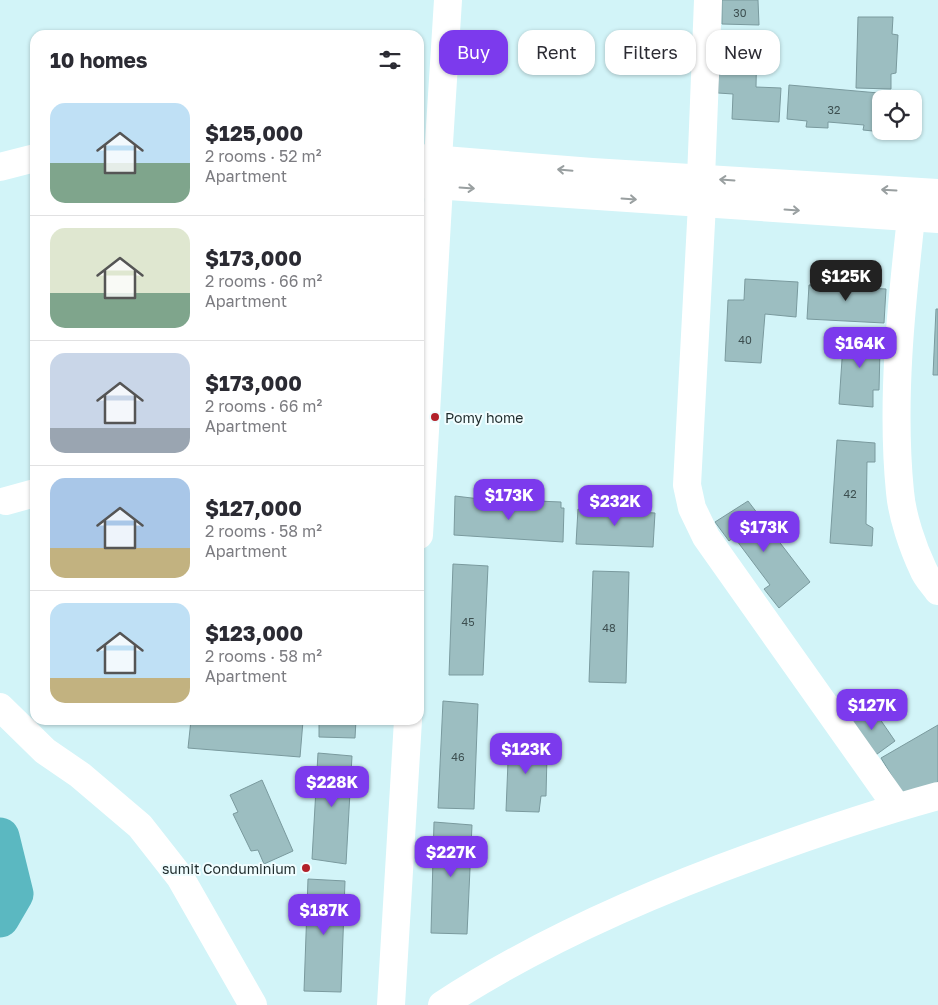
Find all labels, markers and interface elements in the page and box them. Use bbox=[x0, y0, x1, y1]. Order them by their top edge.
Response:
house number: 30 bbox=[733, 6, 747, 19]
chip: Buy bbox=[439, 30, 508, 75]
chip: Rent bbox=[518, 30, 595, 75]
chip: Filters bbox=[605, 30, 696, 75]
chip: New bbox=[706, 30, 780, 75]
icon: filters bbox=[376, 46, 404, 74]
text: 10 homes bbox=[50, 47, 148, 73]
map controls bbox=[872, 90, 922, 140]
button: locate bbox=[872, 90, 922, 140]
house number: 32 bbox=[828, 103, 840, 116]
text: $125,000 bbox=[205, 120, 303, 146]
icon: home bbox=[90, 123, 150, 183]
text: 2 rooms · 52 m² bbox=[205, 146, 321, 166]
one-way arrow bbox=[557, 165, 573, 174]
text: Apartment bbox=[205, 166, 287, 186]
one-way arrow bbox=[719, 176, 735, 185]
one-way arrow bbox=[459, 183, 475, 192]
one-way arrow bbox=[882, 186, 898, 195]
one-way arrow bbox=[621, 194, 637, 204]
one-way arrow bbox=[783, 205, 799, 215]
text: $173,000 bbox=[205, 245, 302, 271]
icon: home bbox=[90, 248, 150, 308]
pin: $125K bbox=[811, 260, 881, 302]
text: $125K bbox=[821, 266, 871, 286]
text: 2 rooms · 66 m² bbox=[205, 271, 322, 291]
text: Apartment bbox=[205, 291, 287, 311]
pin: $164K bbox=[825, 326, 895, 369]
house number: 40 bbox=[738, 333, 752, 346]
text: $164K bbox=[835, 333, 885, 353]
text: $173,000 bbox=[205, 370, 302, 396]
icon: home bbox=[90, 373, 150, 433]
text: 2 rooms · 66 m² bbox=[205, 396, 322, 416]
place label: Pomy home bbox=[445, 409, 523, 426]
marker: Pomy home bbox=[429, 411, 441, 423]
text: Apartment bbox=[205, 416, 287, 436]
pin: $173K bbox=[474, 478, 544, 521]
pin: $232K bbox=[580, 484, 650, 527]
text: $173K bbox=[484, 485, 534, 505]
house number: 42 bbox=[843, 487, 857, 500]
text: $232K bbox=[589, 491, 641, 511]
text: $127,000 bbox=[205, 495, 302, 521]
icon: home bbox=[90, 498, 150, 558]
pin: $173K bbox=[729, 510, 799, 553]
text: $173K bbox=[739, 517, 789, 537]
text: 2 rooms · 58 m² bbox=[205, 521, 322, 541]
text: Apartment bbox=[205, 541, 287, 561]
house number: 45 bbox=[461, 615, 475, 628]
text: $123,000 bbox=[205, 620, 303, 646]
house number: 48 bbox=[602, 621, 616, 634]
icon: home bbox=[90, 623, 150, 683]
text: 2 rooms · 58 m² bbox=[205, 646, 322, 666]
text: Apartment bbox=[205, 666, 287, 686]
pin: $127K bbox=[837, 688, 907, 731]
text: $127K bbox=[847, 695, 897, 715]
pin: $123K bbox=[491, 732, 561, 775]
text: $123K bbox=[501, 739, 551, 759]
house number: 46 bbox=[451, 750, 465, 763]
pin: $228K bbox=[297, 766, 367, 808]
text: $228K bbox=[306, 772, 358, 792]
pin: $227K bbox=[416, 836, 486, 878]
text: $227K bbox=[426, 842, 476, 862]
place label: sumit Conduminium bbox=[162, 860, 296, 877]
marker: sumit Conduminium bbox=[300, 862, 312, 874]
pin: $187K bbox=[289, 894, 359, 936]
text: $187K bbox=[299, 900, 349, 920]

